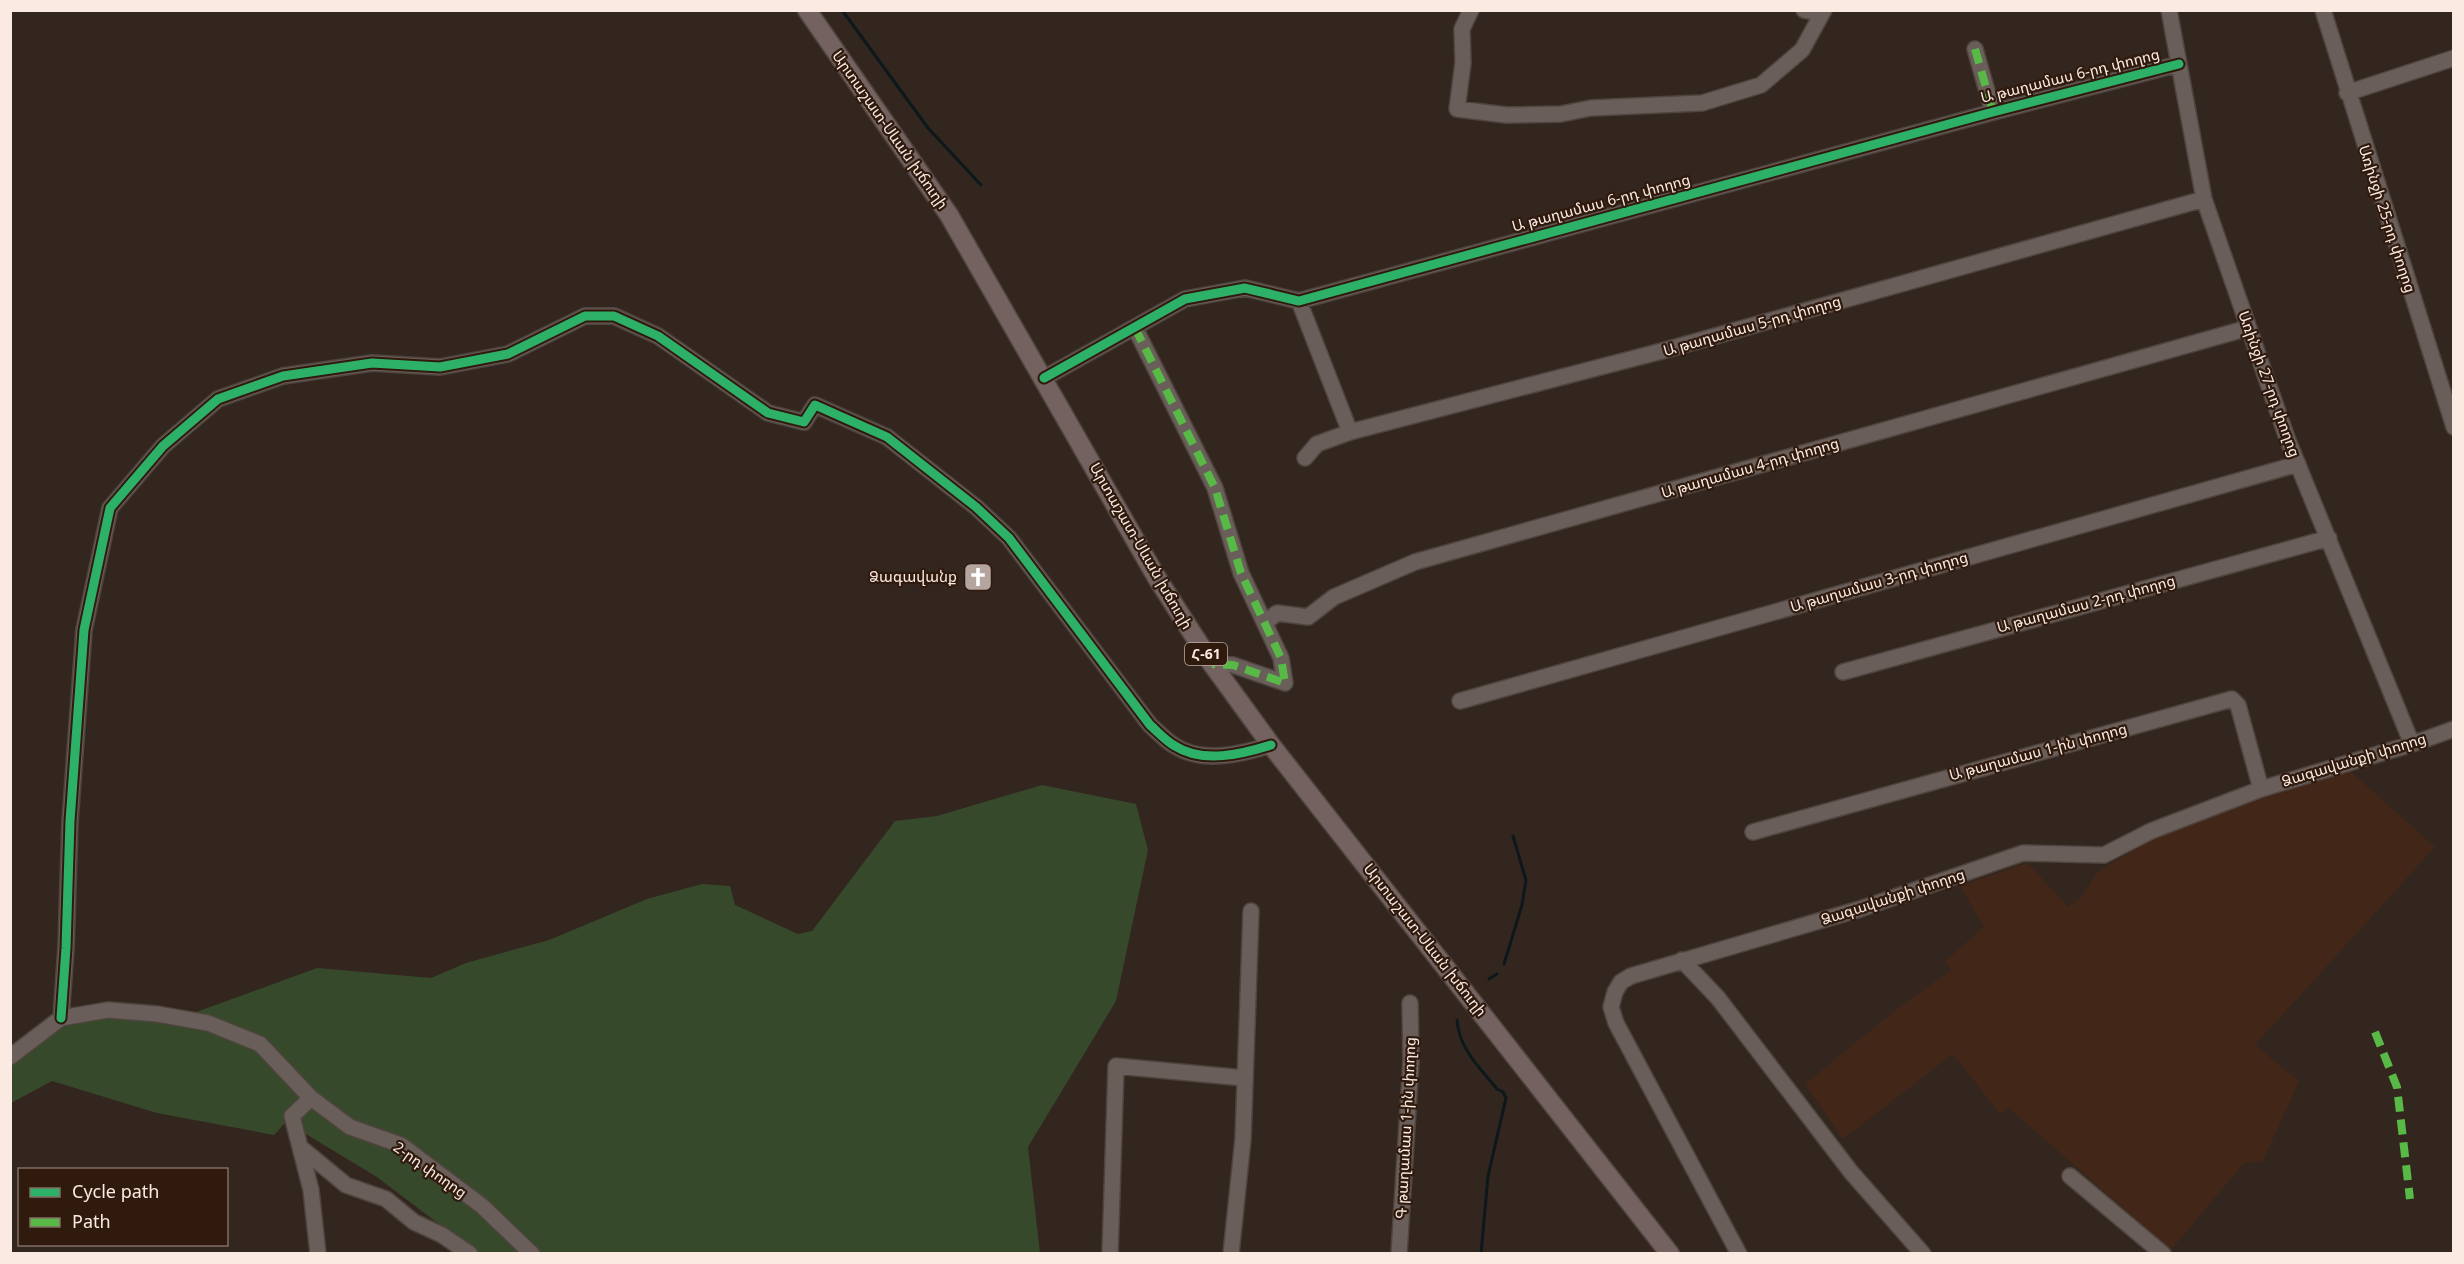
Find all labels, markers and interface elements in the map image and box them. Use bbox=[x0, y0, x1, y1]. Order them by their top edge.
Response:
street label: Ա թաղամաս 6-րդ փողոց bbox=[1978, 43, 2161, 107]
street label: Արտաշատ-Սևան խճուղի bbox=[828, 46, 953, 213]
street label: Առինջի 25-րդ փողոց bbox=[2355, 142, 2421, 295]
street label: Ա թաղամաս 6-րդ փողոց bbox=[1509, 169, 1692, 236]
street label: Ա թաղամաս 5-րդ փողոց bbox=[1661, 290, 1843, 360]
street label: Առինջի 27-րդ փողոց bbox=[2234, 308, 2306, 460]
street label: Ա թաղամաս 4-րդ փողոց bbox=[1659, 432, 1841, 502]
street label: Արտաշատ-Սևան խճուղի bbox=[1086, 459, 1198, 632]
street label: Ա թաղամաս 3-րդ փողոց bbox=[1788, 546, 1970, 616]
church icon: Ձագավանք bbox=[962, 561, 994, 593]
place label: Ձագավանք bbox=[869, 566, 957, 586]
street label: Ա թաղամաս 2-րդ փողոց bbox=[1994, 570, 2177, 637]
road number: Հ-61 bbox=[1185, 643, 1227, 665]
street label: Ա թաղամաս 1-ին փողոց bbox=[1947, 718, 2129, 784]
street label: Ձագավանքի փողոց bbox=[2279, 728, 2428, 791]
street label: Արտաշատ-Սևան խճուղի bbox=[1360, 859, 1492, 1020]
street label: Ձագավանքի փողոց bbox=[1818, 863, 1967, 929]
street label: Գ թաղամաս 1-ին փողոց bbox=[1390, 1036, 1420, 1219]
street label: 2-րդ փողոց bbox=[390, 1137, 471, 1202]
legend bbox=[18, 1168, 228, 1246]
text: Cycle path bbox=[72, 1179, 159, 1203]
text: Path bbox=[72, 1209, 111, 1233]

